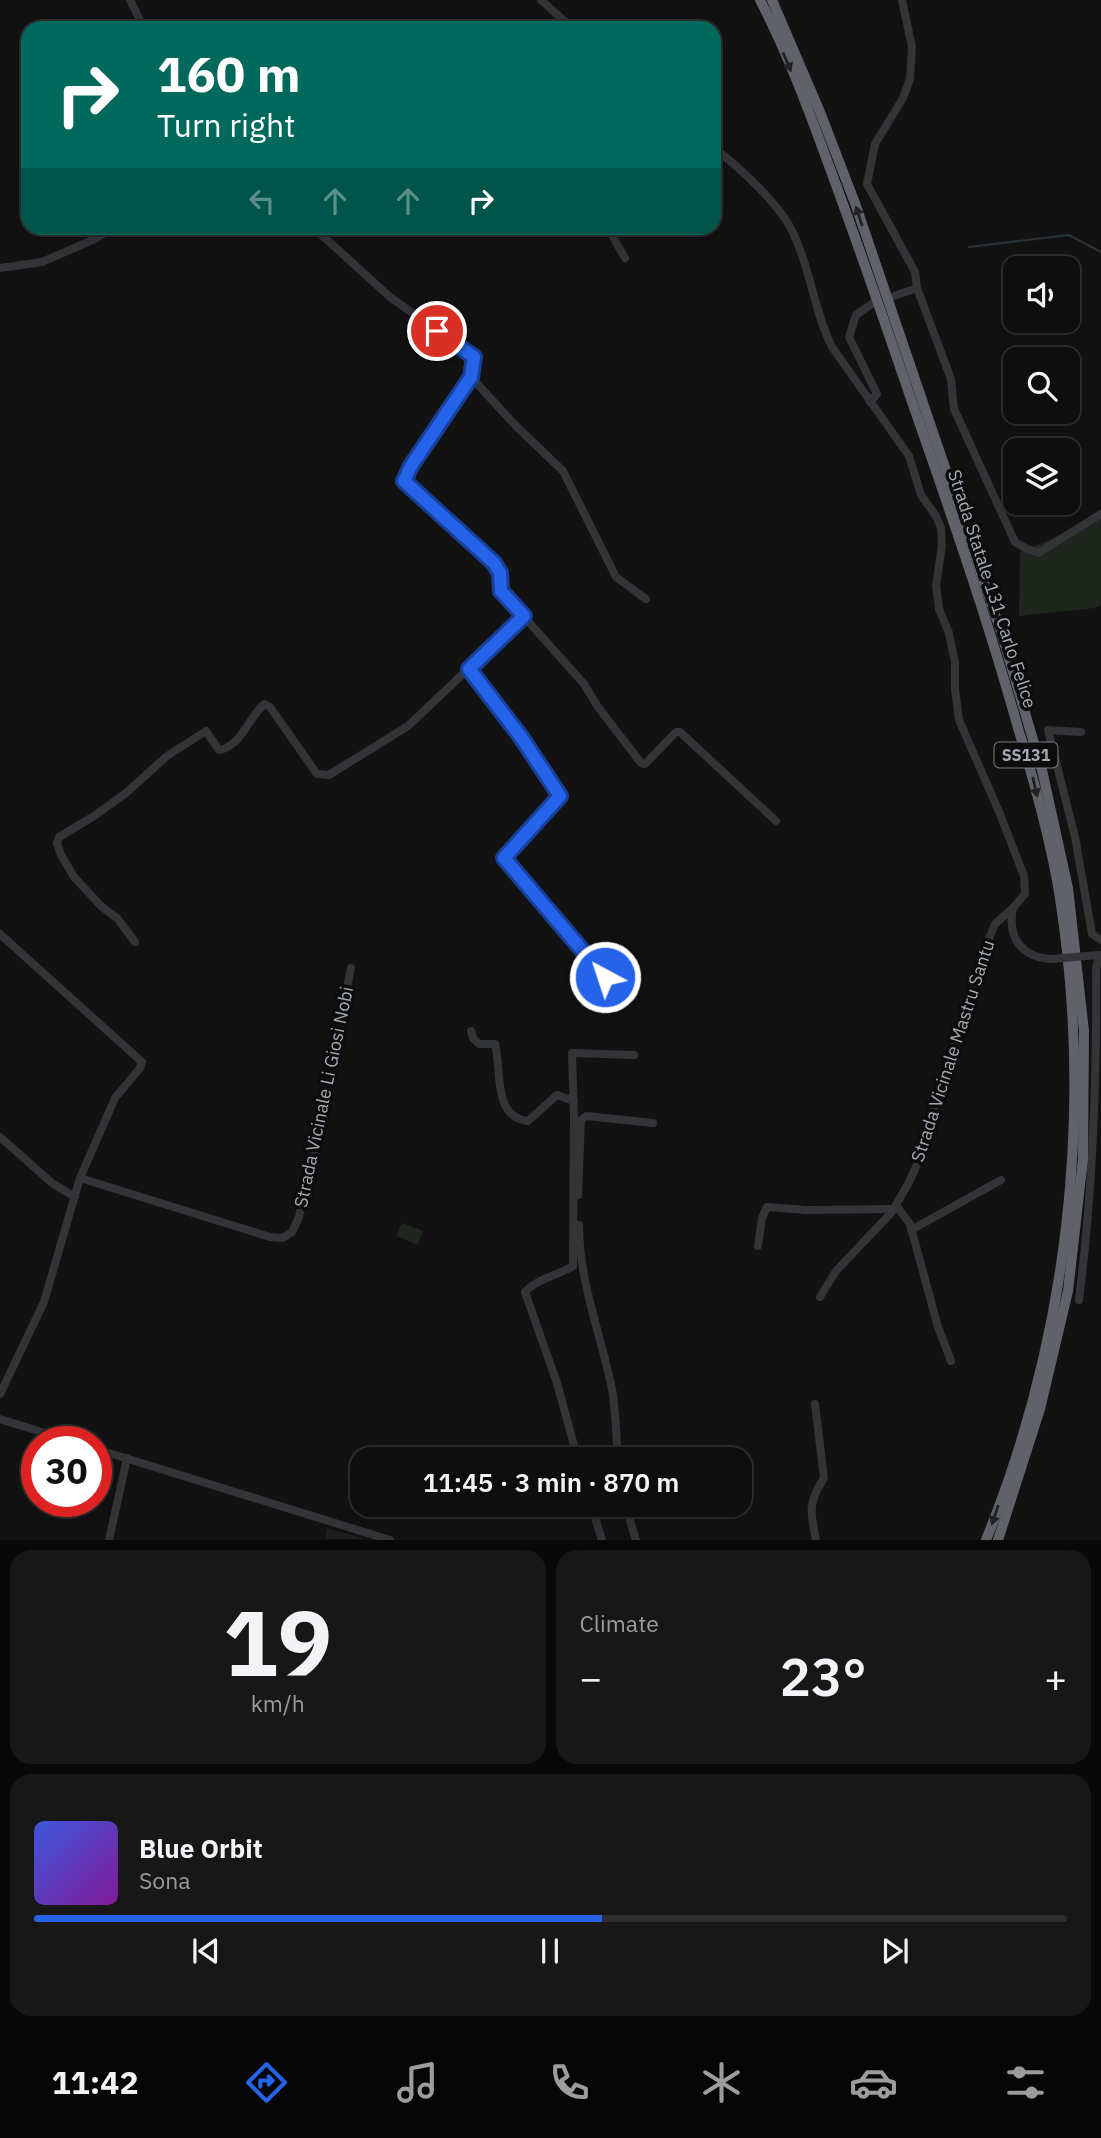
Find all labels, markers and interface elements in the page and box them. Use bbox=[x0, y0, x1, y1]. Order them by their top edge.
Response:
text: 160 m bbox=[157, 42, 301, 105]
icon: right bbox=[42, 49, 133, 140]
one-way arrow bbox=[782, 52, 793, 73]
text: Turn right bbox=[157, 104, 295, 146]
icon: left bbox=[243, 182, 281, 220]
icon: ahead bbox=[316, 182, 354, 220]
icon: ahead bbox=[389, 182, 427, 220]
icon: right bbox=[462, 182, 500, 220]
one-way arrow bbox=[853, 206, 864, 227]
map controls bbox=[1003, 256, 1080, 515]
button: sound bbox=[1003, 256, 1080, 333]
pin bbox=[407, 301, 467, 361]
icon: arrive bbox=[418, 312, 456, 350]
button: search bbox=[1003, 347, 1080, 424]
button: layers bbox=[1003, 438, 1080, 515]
street label: Strada Statale 131 Carlo Felice bbox=[943, 467, 1042, 711]
road number: SS131 bbox=[995, 742, 1058, 768]
one-way arrow bbox=[1029, 776, 1040, 798]
street label: Strada Vicinale Mastru Santu bbox=[906, 937, 999, 1165]
position arrow bbox=[568, 940, 642, 1014]
street label: Strada Vicinale Li Giosi Nobi bbox=[289, 984, 358, 1209]
speed limit sign: 30 bbox=[21, 1426, 112, 1517]
text: 11:45 · 3 min · 870 m bbox=[423, 1465, 679, 1499]
one-way arrow bbox=[989, 1505, 1000, 1526]
text: 19 bbox=[223, 1583, 332, 1701]
text: Climate bbox=[580, 1608, 659, 1638]
text: 23° bbox=[780, 1643, 867, 1710]
text: − bbox=[580, 1653, 602, 1702]
text: + bbox=[1044, 1653, 1067, 1702]
text: km/h bbox=[251, 1688, 305, 1718]
text: Blue Orbit bbox=[139, 1831, 263, 1865]
text: Sona bbox=[139, 1865, 191, 1895]
icon: previous bbox=[187, 1932, 225, 1970]
icon: pause bbox=[531, 1932, 569, 1970]
icon: next bbox=[876, 1932, 914, 1970]
icon: directions bbox=[242, 2058, 291, 2107]
icon: music bbox=[393, 2058, 442, 2107]
icon: phone bbox=[545, 2058, 594, 2107]
icon: climate bbox=[697, 2058, 746, 2107]
icon: car bbox=[849, 2058, 898, 2107]
icon: filters bbox=[1001, 2058, 1050, 2107]
text: 11:42 bbox=[51, 2061, 139, 2103]

